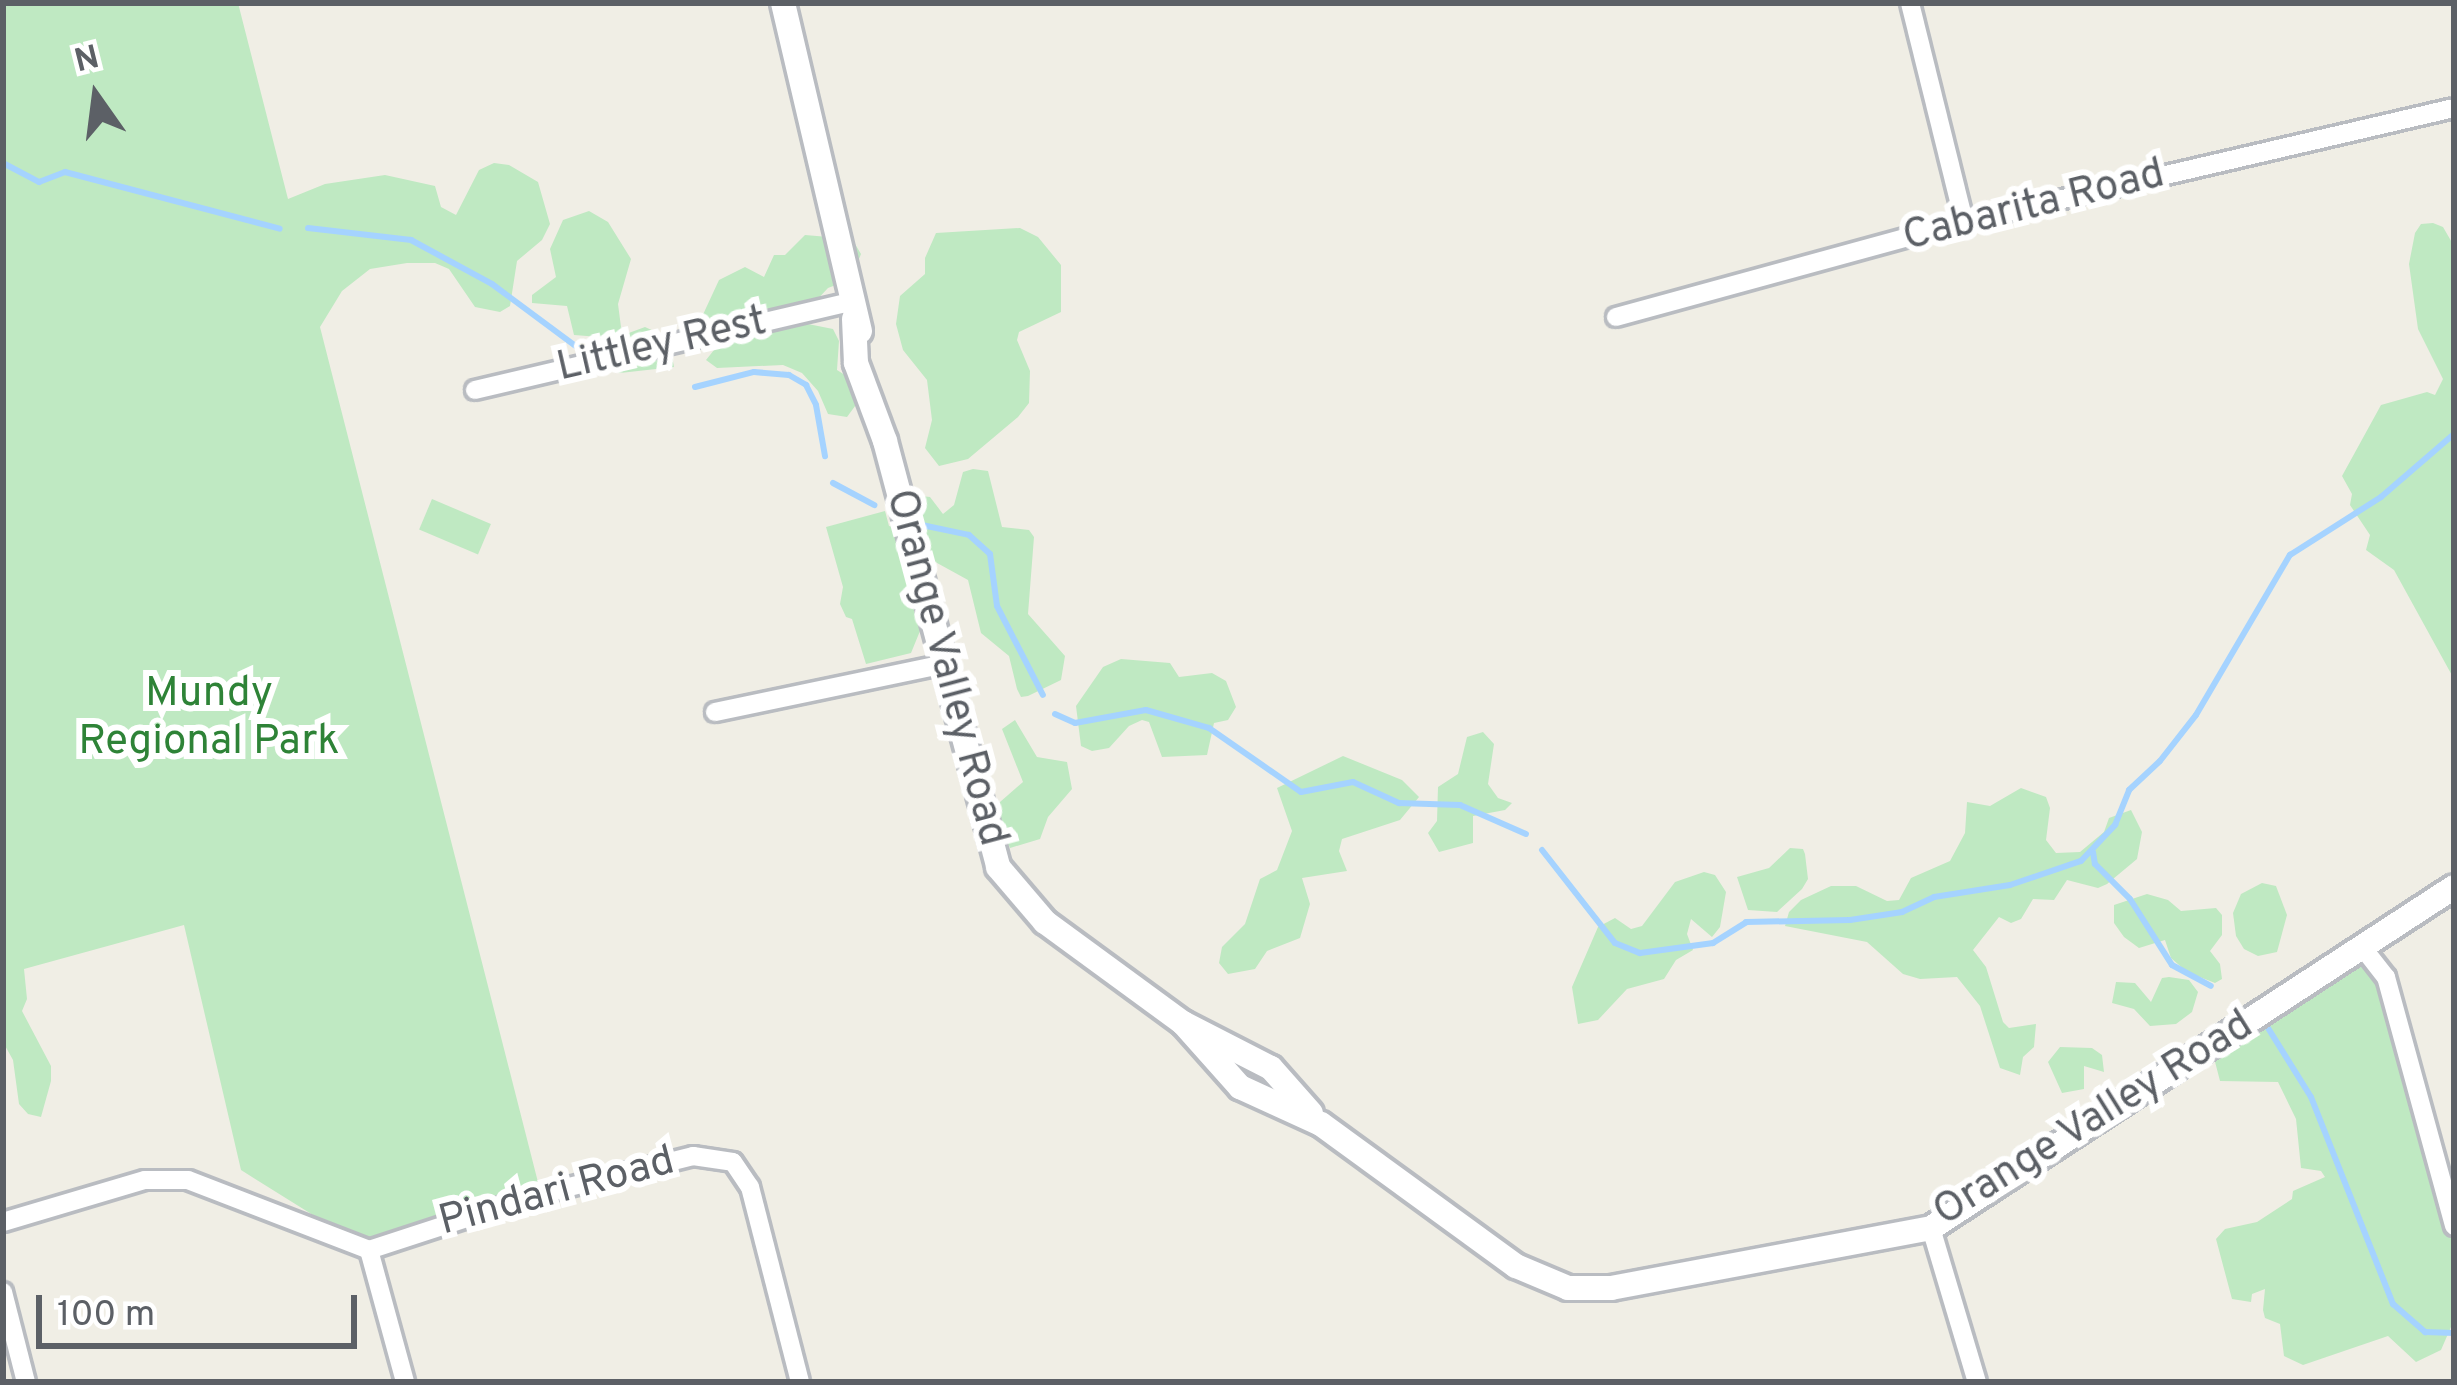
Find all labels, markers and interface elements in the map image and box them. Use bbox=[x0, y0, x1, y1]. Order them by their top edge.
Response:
north arrow bbox=[36, 36, 156, 156]
text: N bbox=[71, 38, 104, 84]
street label: Cabarita Road bbox=[1898, 150, 2170, 264]
street label: Littley Rest bbox=[552, 297, 772, 395]
street label: Orange Valley Road bbox=[873, 483, 1017, 853]
park label: Mundy Regional Park bbox=[78, 670, 340, 768]
street label: Orange Valley Road bbox=[1924, 1001, 2264, 1239]
street label: Pindari Road bbox=[434, 1137, 680, 1249]
scale bar bbox=[42, 1271, 363, 1345]
text: 100 m bbox=[57, 1293, 155, 1339]

